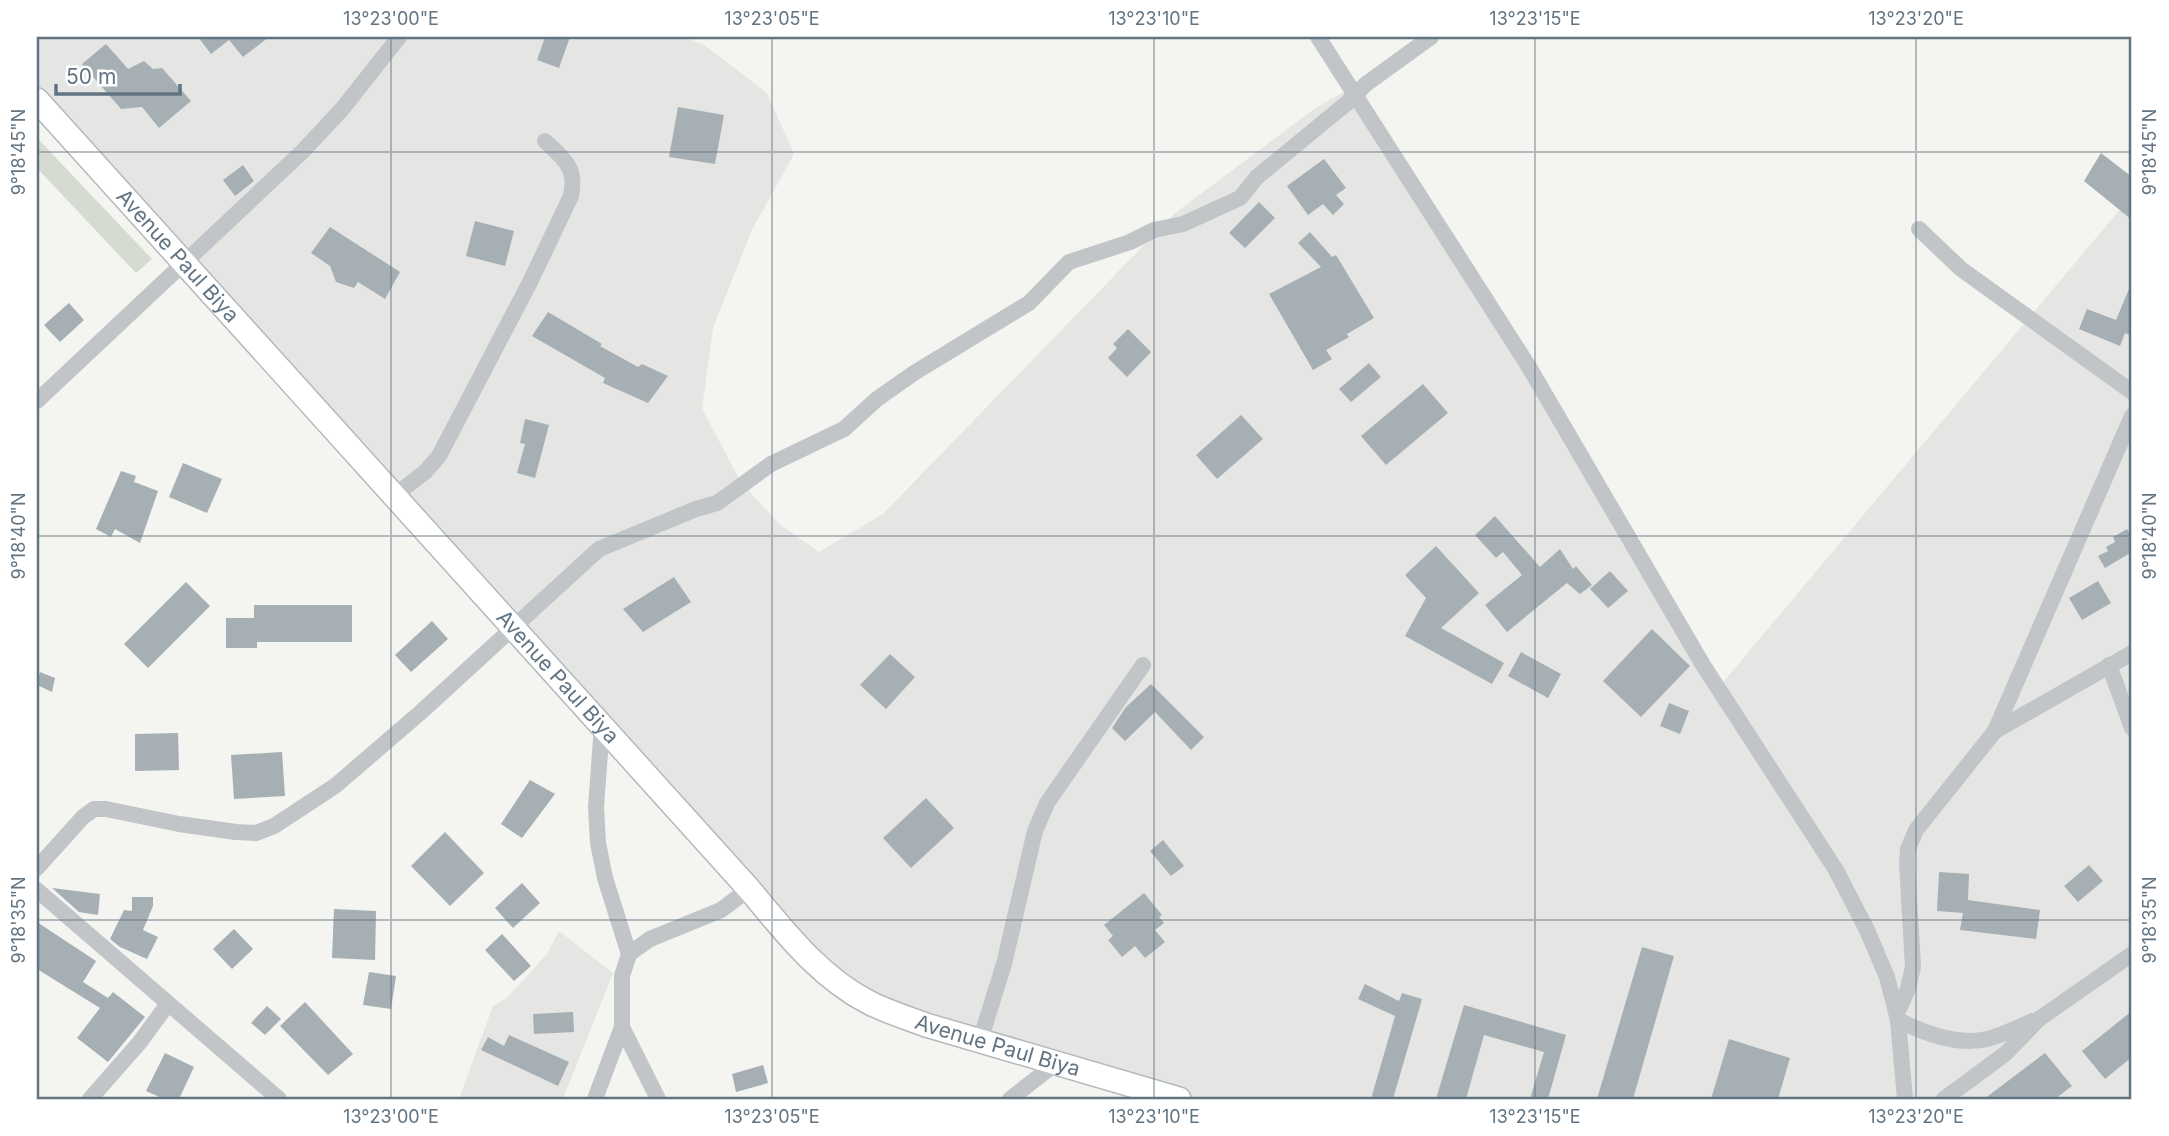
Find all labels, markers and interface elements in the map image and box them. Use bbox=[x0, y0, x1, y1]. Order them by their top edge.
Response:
text: 13°23'00"E bbox=[343, 8, 439, 29]
text: 13°23'05"E bbox=[724, 8, 820, 29]
text: 13°23'10"E bbox=[1108, 8, 1200, 29]
text: 13°23'15"E bbox=[1489, 8, 1581, 29]
text: 13°23'20"E bbox=[1868, 8, 1964, 29]
scale bar bbox=[56, 52, 180, 96]
text: 50 m bbox=[66, 64, 116, 89]
text: 9°18'45"N bbox=[8, 109, 29, 195]
text: 9°18'45"N bbox=[2139, 109, 2160, 195]
street label: Avenue Paul Biya bbox=[112, 184, 245, 327]
text: 9°18'40"N bbox=[8, 492, 29, 580]
text: 9°18'40"N bbox=[2139, 492, 2160, 580]
street label: Avenue Paul Biya bbox=[491, 605, 624, 748]
text: 9°18'35"N bbox=[8, 876, 29, 964]
text: 9°18'35"N bbox=[2139, 876, 2160, 964]
street label: Avenue Paul Biya bbox=[912, 1009, 1083, 1081]
text: 13°23'00"E bbox=[343, 1106, 439, 1127]
text: 13°23'05"E bbox=[724, 1106, 820, 1127]
text: 13°23'10"E bbox=[1108, 1106, 1200, 1127]
text: 13°23'15"E bbox=[1489, 1106, 1581, 1127]
text: 13°23'20"E bbox=[1868, 1106, 1964, 1127]

